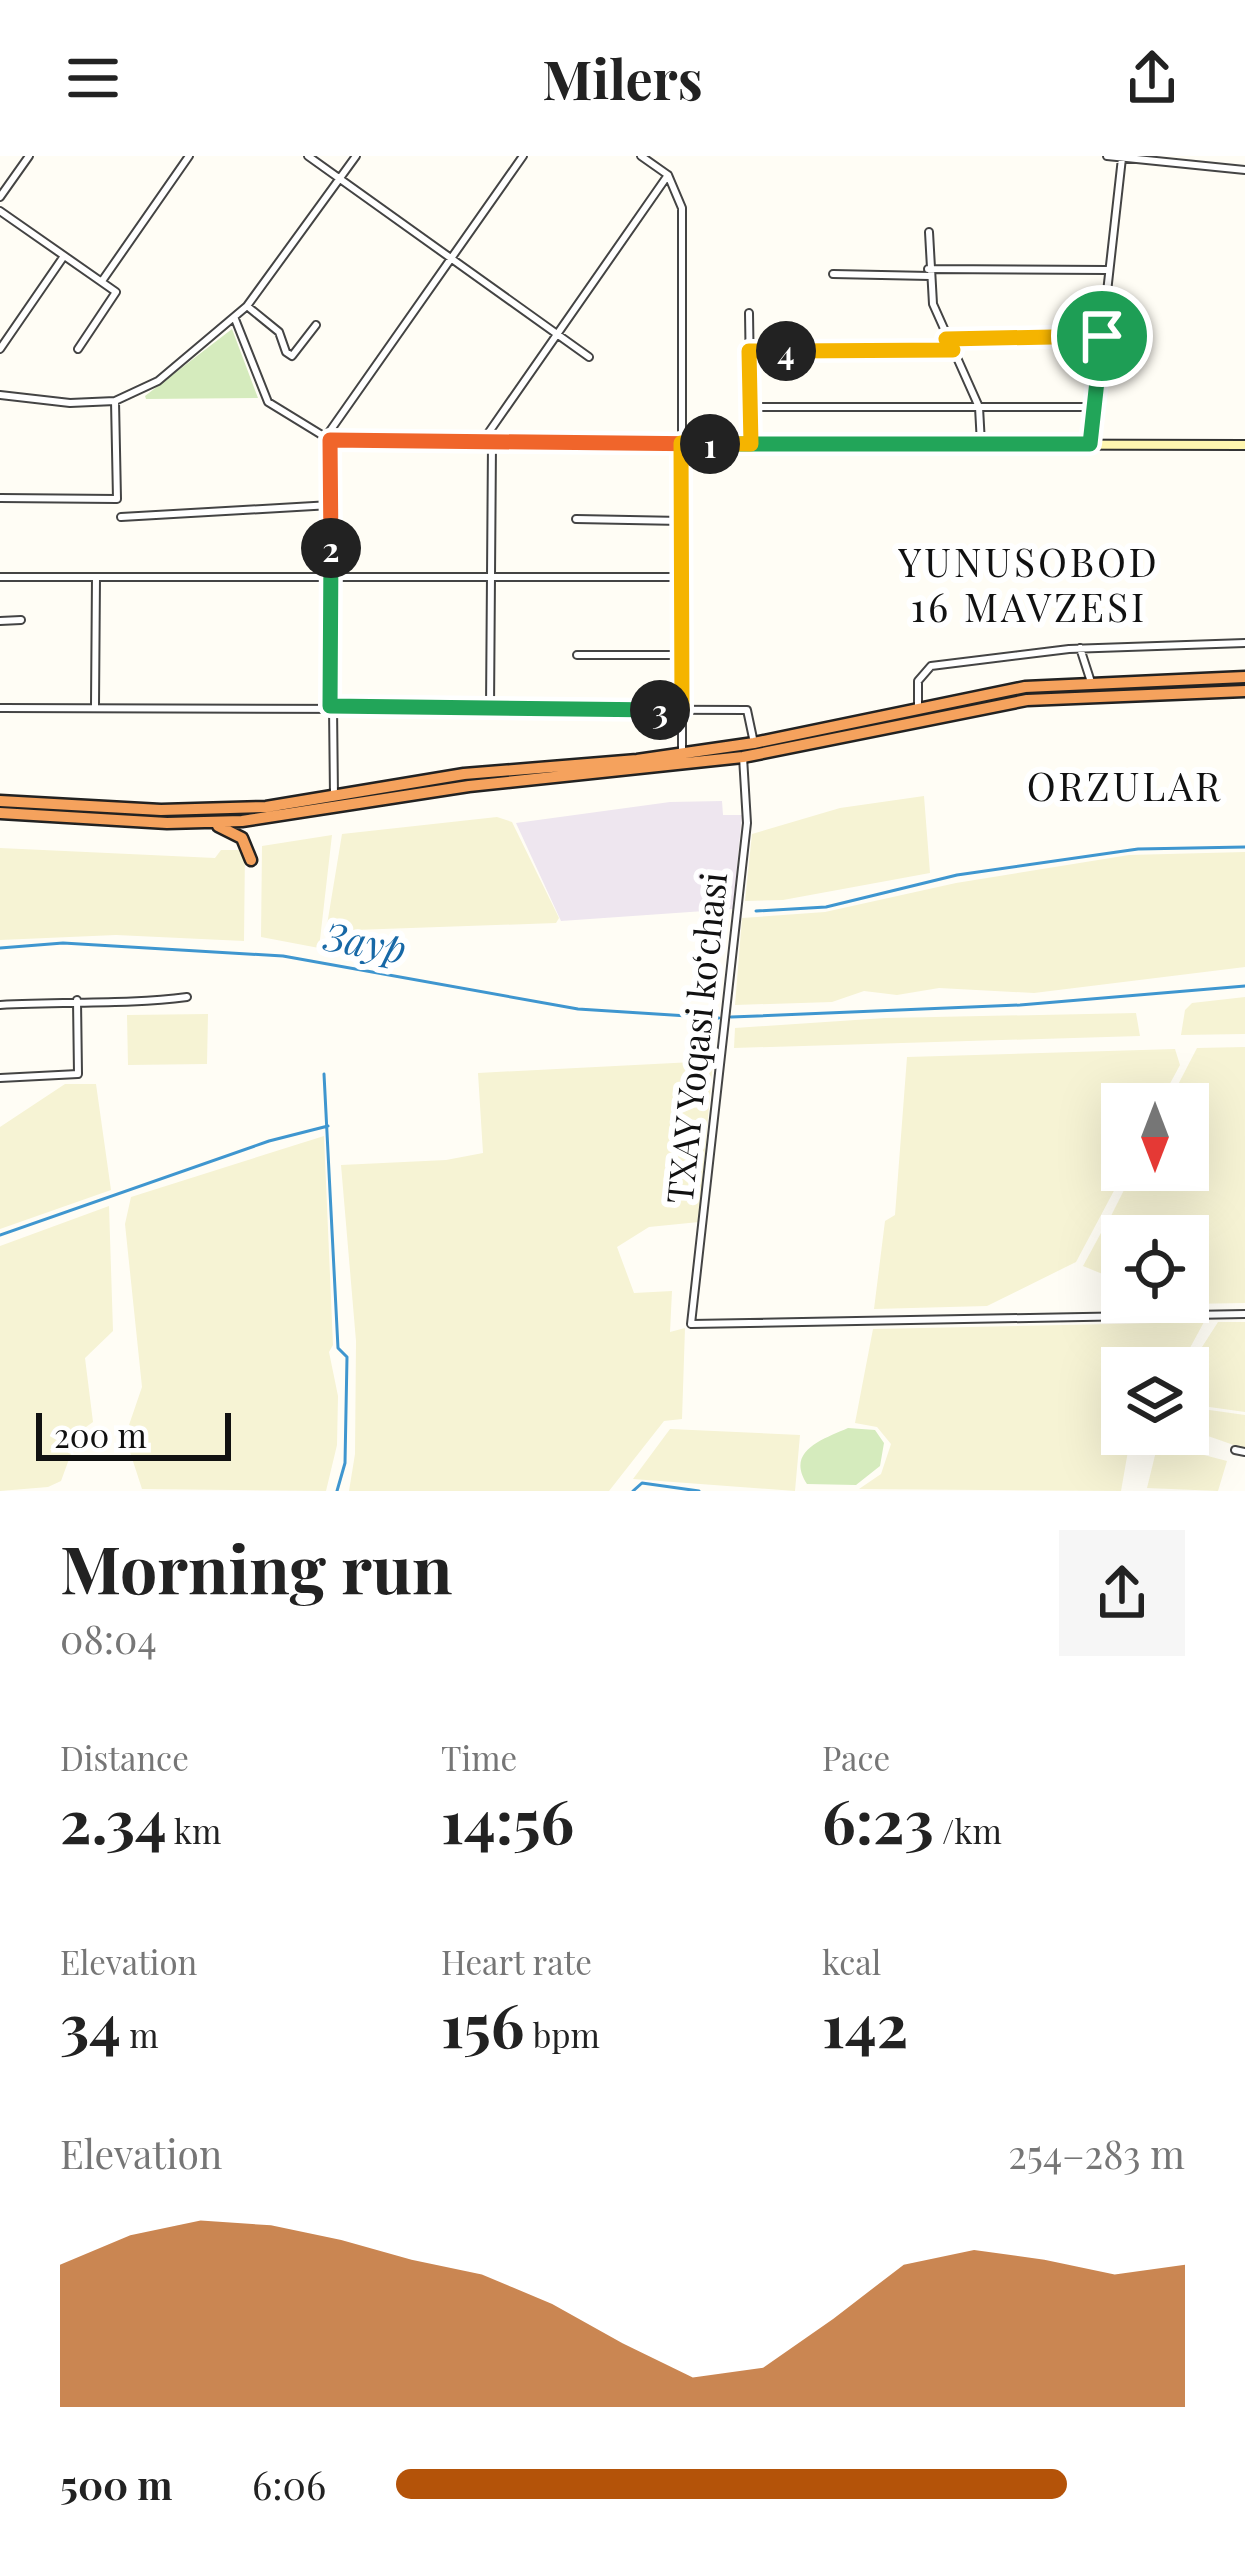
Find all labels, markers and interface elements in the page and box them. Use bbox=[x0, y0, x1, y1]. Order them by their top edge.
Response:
text: Milers bbox=[542, 42, 703, 114]
icon: menu bbox=[60, 45, 126, 111]
icon: share bbox=[1119, 45, 1185, 111]
pin bbox=[1051, 285, 1153, 387]
icon: arrive bbox=[1069, 303, 1135, 369]
pin: 4 bbox=[756, 321, 816, 381]
text: 4 bbox=[777, 329, 795, 373]
pin: 1 bbox=[680, 414, 740, 474]
text: 1 bbox=[704, 422, 716, 466]
pin: 2 bbox=[301, 518, 361, 578]
text: 2 bbox=[322, 526, 340, 570]
district label: YUNUSOBOD 16 MAVZESI bbox=[897, 535, 1160, 632]
pin: 3 bbox=[630, 680, 690, 740]
text: 3 bbox=[652, 688, 668, 732]
district label: ORZULAR bbox=[1027, 759, 1223, 811]
street label: TXAY Yoqasi koʻchasi bbox=[654, 870, 736, 1206]
water label: Заур bbox=[319, 908, 410, 974]
north arrow bbox=[1101, 1083, 1209, 1191]
map controls bbox=[1101, 1083, 1209, 1455]
button: locate bbox=[1101, 1215, 1209, 1323]
button: layers bbox=[1101, 1347, 1209, 1455]
scale bar bbox=[36, 1407, 231, 1460]
text: 200 m bbox=[54, 1412, 147, 1456]
text: Morning run bbox=[60, 1523, 453, 1611]
button: share bbox=[1059, 1530, 1185, 1656]
text: 08:04 bbox=[60, 1612, 157, 1664]
text: Distance bbox=[60, 1735, 189, 1779]
text: Time bbox=[441, 1735, 517, 1779]
text: Pace bbox=[822, 1735, 890, 1779]
text: 2.34 bbox=[60, 1779, 167, 1859]
text: 14:56 bbox=[441, 1779, 574, 1859]
text: 6:23 bbox=[822, 1779, 934, 1859]
text: km bbox=[167, 1808, 221, 1852]
text: /km bbox=[934, 1808, 1002, 1852]
text: Elevation bbox=[60, 1939, 197, 1983]
text: Heart rate bbox=[441, 1939, 592, 1983]
text: kcal bbox=[822, 1939, 881, 1983]
text: 34 bbox=[60, 1983, 121, 2063]
text: 156 bbox=[441, 1983, 525, 2063]
text: 142 bbox=[822, 1983, 908, 2063]
text: m bbox=[121, 2012, 159, 2056]
text: bpm bbox=[525, 2012, 600, 2056]
text: Elevation bbox=[60, 2127, 222, 2179]
text: 254–283 m bbox=[1008, 2127, 1185, 2179]
text: 500 m bbox=[60, 2458, 173, 2510]
text: 6:06 bbox=[252, 2458, 326, 2510]

